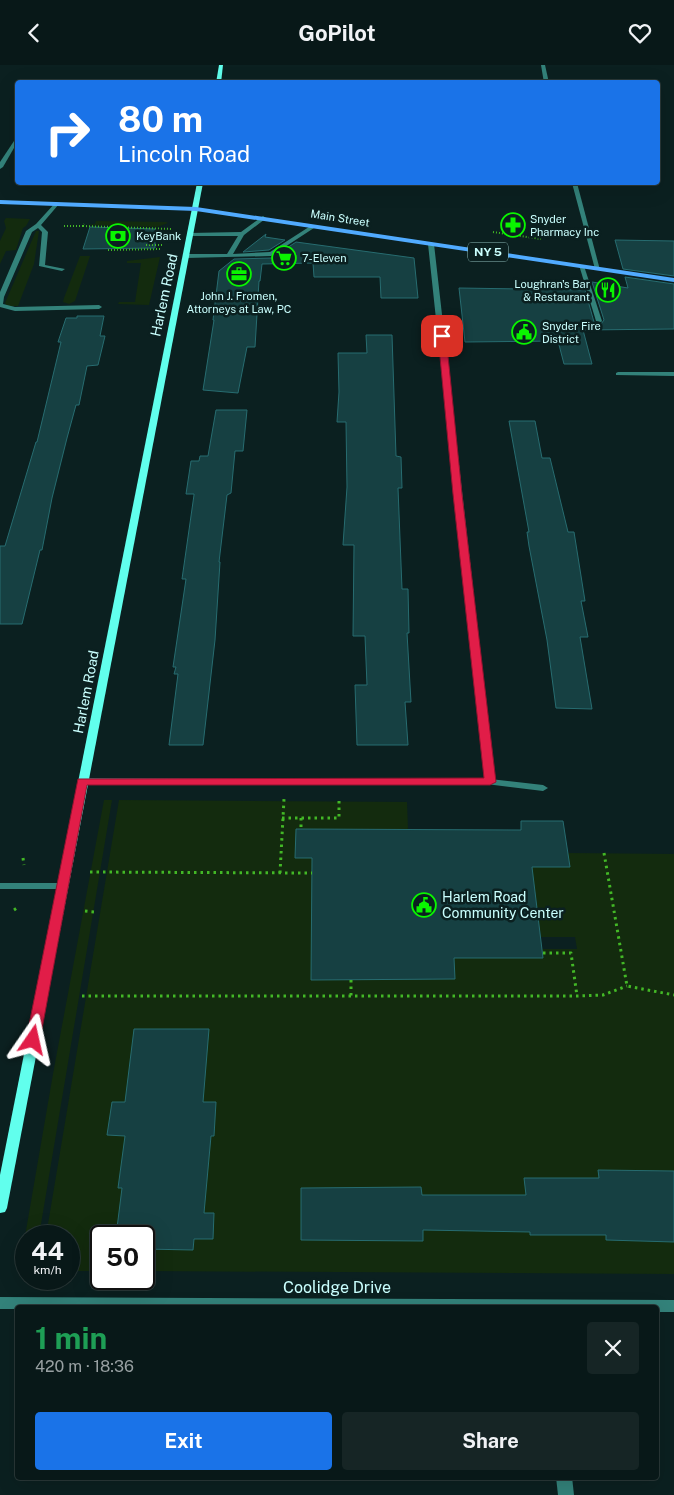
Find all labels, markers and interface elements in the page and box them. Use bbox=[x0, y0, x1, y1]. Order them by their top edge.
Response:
icon: back bbox=[20, 19, 48, 47]
icon: heart bbox=[626, 19, 654, 47]
text: GoPilot bbox=[298, 20, 376, 46]
text: 80 m bbox=[118, 99, 203, 140]
icon: right bbox=[35, 100, 100, 165]
text: Lincoln Road bbox=[118, 141, 250, 167]
street label: Main Street bbox=[310, 207, 370, 229]
pharmacy icon: Snyder Pharmacy Inc bbox=[500, 212, 526, 238]
place label: Snyder Pharmacy Inc bbox=[530, 213, 599, 238]
bank icon: KeyBank bbox=[105, 223, 131, 249]
place label: KeyBank bbox=[136, 230, 181, 242]
road number: NY 5 bbox=[468, 243, 508, 261]
supermarket icon: 7-Eleven bbox=[271, 245, 297, 271]
street label: Harlem Road bbox=[147, 252, 181, 338]
place label: 7-Eleven bbox=[302, 252, 347, 264]
office icon: John J. Fromen, Attorneys at Law, PC bbox=[226, 261, 252, 287]
restaurant icon: Loughran's Bar & Restaurant bbox=[595, 277, 621, 303]
place label: Loughran's Bar & Restaurant bbox=[514, 278, 590, 303]
place label: John J. Fromen, Attorneys at Law, PC bbox=[187, 290, 291, 315]
pin bbox=[421, 315, 463, 357]
public building icon: Snyder Fire District bbox=[511, 319, 537, 345]
place label: Snyder Fire District bbox=[542, 320, 601, 345]
icon: arrive bbox=[428, 322, 456, 350]
street label: Harlem Road bbox=[70, 649, 102, 735]
place label: Harlem Road Community Center bbox=[442, 889, 564, 921]
public building icon: Harlem Road Community Center bbox=[411, 892, 437, 918]
position arrow bbox=[6, 1013, 58, 1065]
speed limit sign: 50 bbox=[90, 1225, 155, 1290]
text: 44 bbox=[31, 1236, 64, 1266]
text: km/h bbox=[33, 1263, 62, 1277]
street label: Coolidge Drive bbox=[283, 1278, 391, 1297]
text: 1 min bbox=[35, 1320, 107, 1356]
button: close bbox=[587, 1322, 639, 1374]
text: 420 m · 18:36 bbox=[35, 1357, 134, 1376]
button: Exit bbox=[35, 1412, 332, 1470]
button: Share bbox=[342, 1412, 639, 1470]

